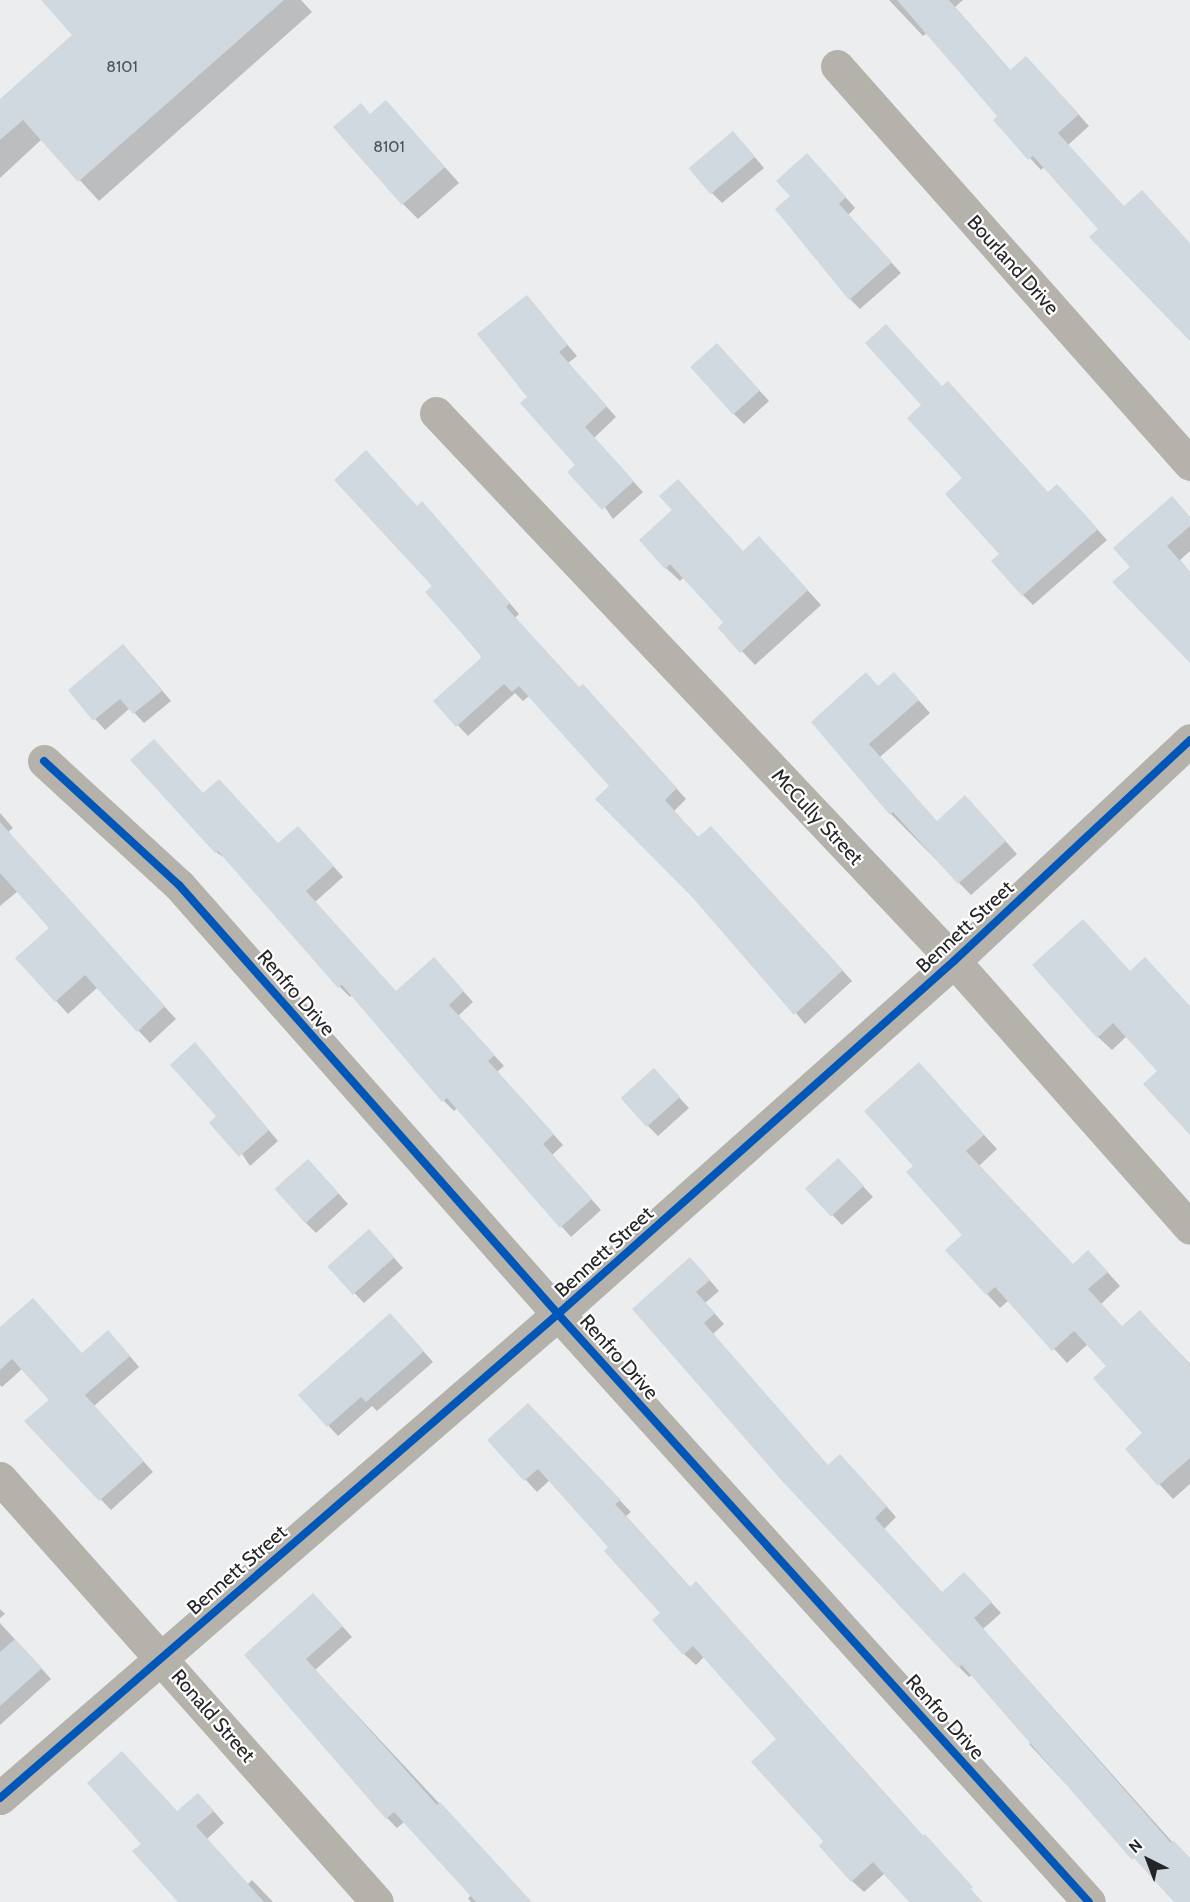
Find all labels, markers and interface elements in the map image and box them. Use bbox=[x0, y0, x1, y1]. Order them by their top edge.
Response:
house number: 8101 bbox=[106, 57, 138, 77]
house number: 8101 bbox=[373, 137, 405, 157]
street label: Bourland Drive bbox=[962, 210, 1064, 320]
street label: McCully Street bbox=[766, 764, 868, 870]
street label: Bennett Street bbox=[911, 876, 1019, 978]
street label: Renfro Drive bbox=[252, 945, 340, 1041]
street label: Bennett Street bbox=[550, 1202, 658, 1302]
street label: Renfro Drive bbox=[575, 1310, 663, 1404]
street label: Bennett Street bbox=[182, 1520, 292, 1620]
street label: Ronald Street bbox=[166, 1665, 260, 1767]
street label: Renfro Drive bbox=[901, 1670, 989, 1764]
north arrow bbox=[1118, 1830, 1178, 1890]
text: N bbox=[1125, 1835, 1146, 1857]

